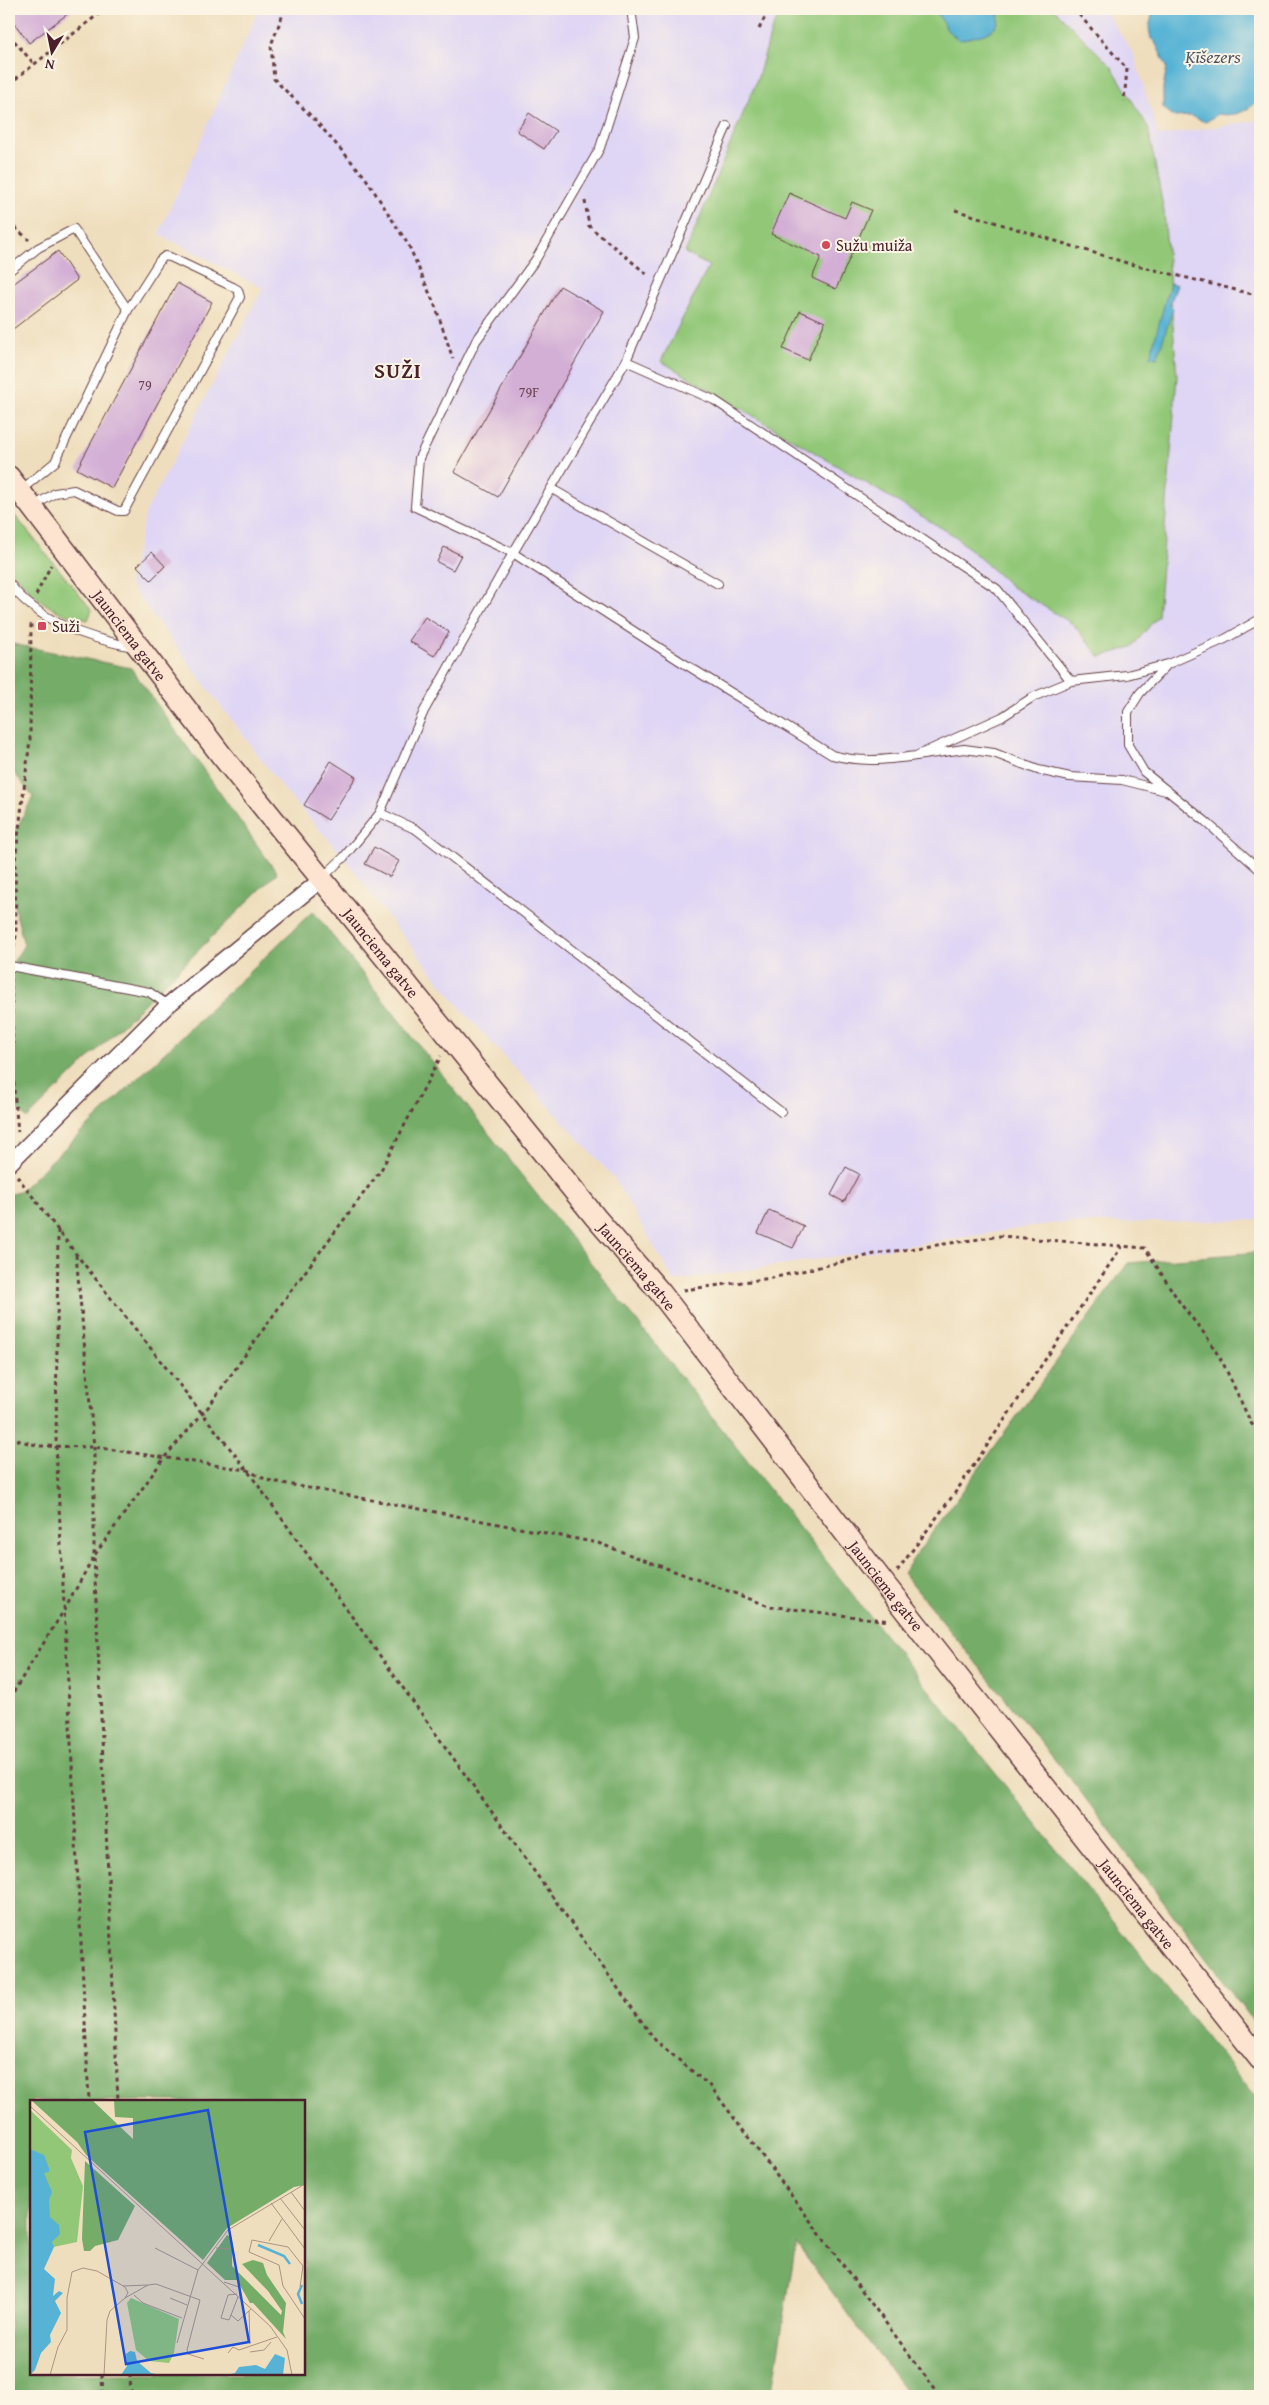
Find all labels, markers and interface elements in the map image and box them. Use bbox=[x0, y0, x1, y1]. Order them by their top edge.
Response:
north arrow bbox=[28, 28, 78, 78]
water label: Ķīšezers bbox=[1184, 43, 1241, 70]
text: N bbox=[43, 54, 56, 75]
place label: Sužu muiža bbox=[836, 233, 913, 257]
marker: Sužu muiža bbox=[820, 239, 832, 251]
district label: SUŽI bbox=[374, 355, 422, 386]
house number: 79 bbox=[138, 375, 152, 395]
house number: 79F bbox=[519, 382, 539, 402]
street label: Jaunciema gatve bbox=[86, 583, 173, 686]
place label: Suži bbox=[52, 614, 80, 638]
marker: Suži bbox=[36, 620, 48, 632]
street label: Jaunciema gatve bbox=[336, 901, 425, 1003]
street label: Jaunciema gatve bbox=[591, 1215, 682, 1316]
street label: Jaunciema gatve bbox=[842, 1533, 929, 1636]
street label: Jaunciema gatve bbox=[1092, 1852, 1181, 1954]
inset map bbox=[30, 2100, 305, 2375]

